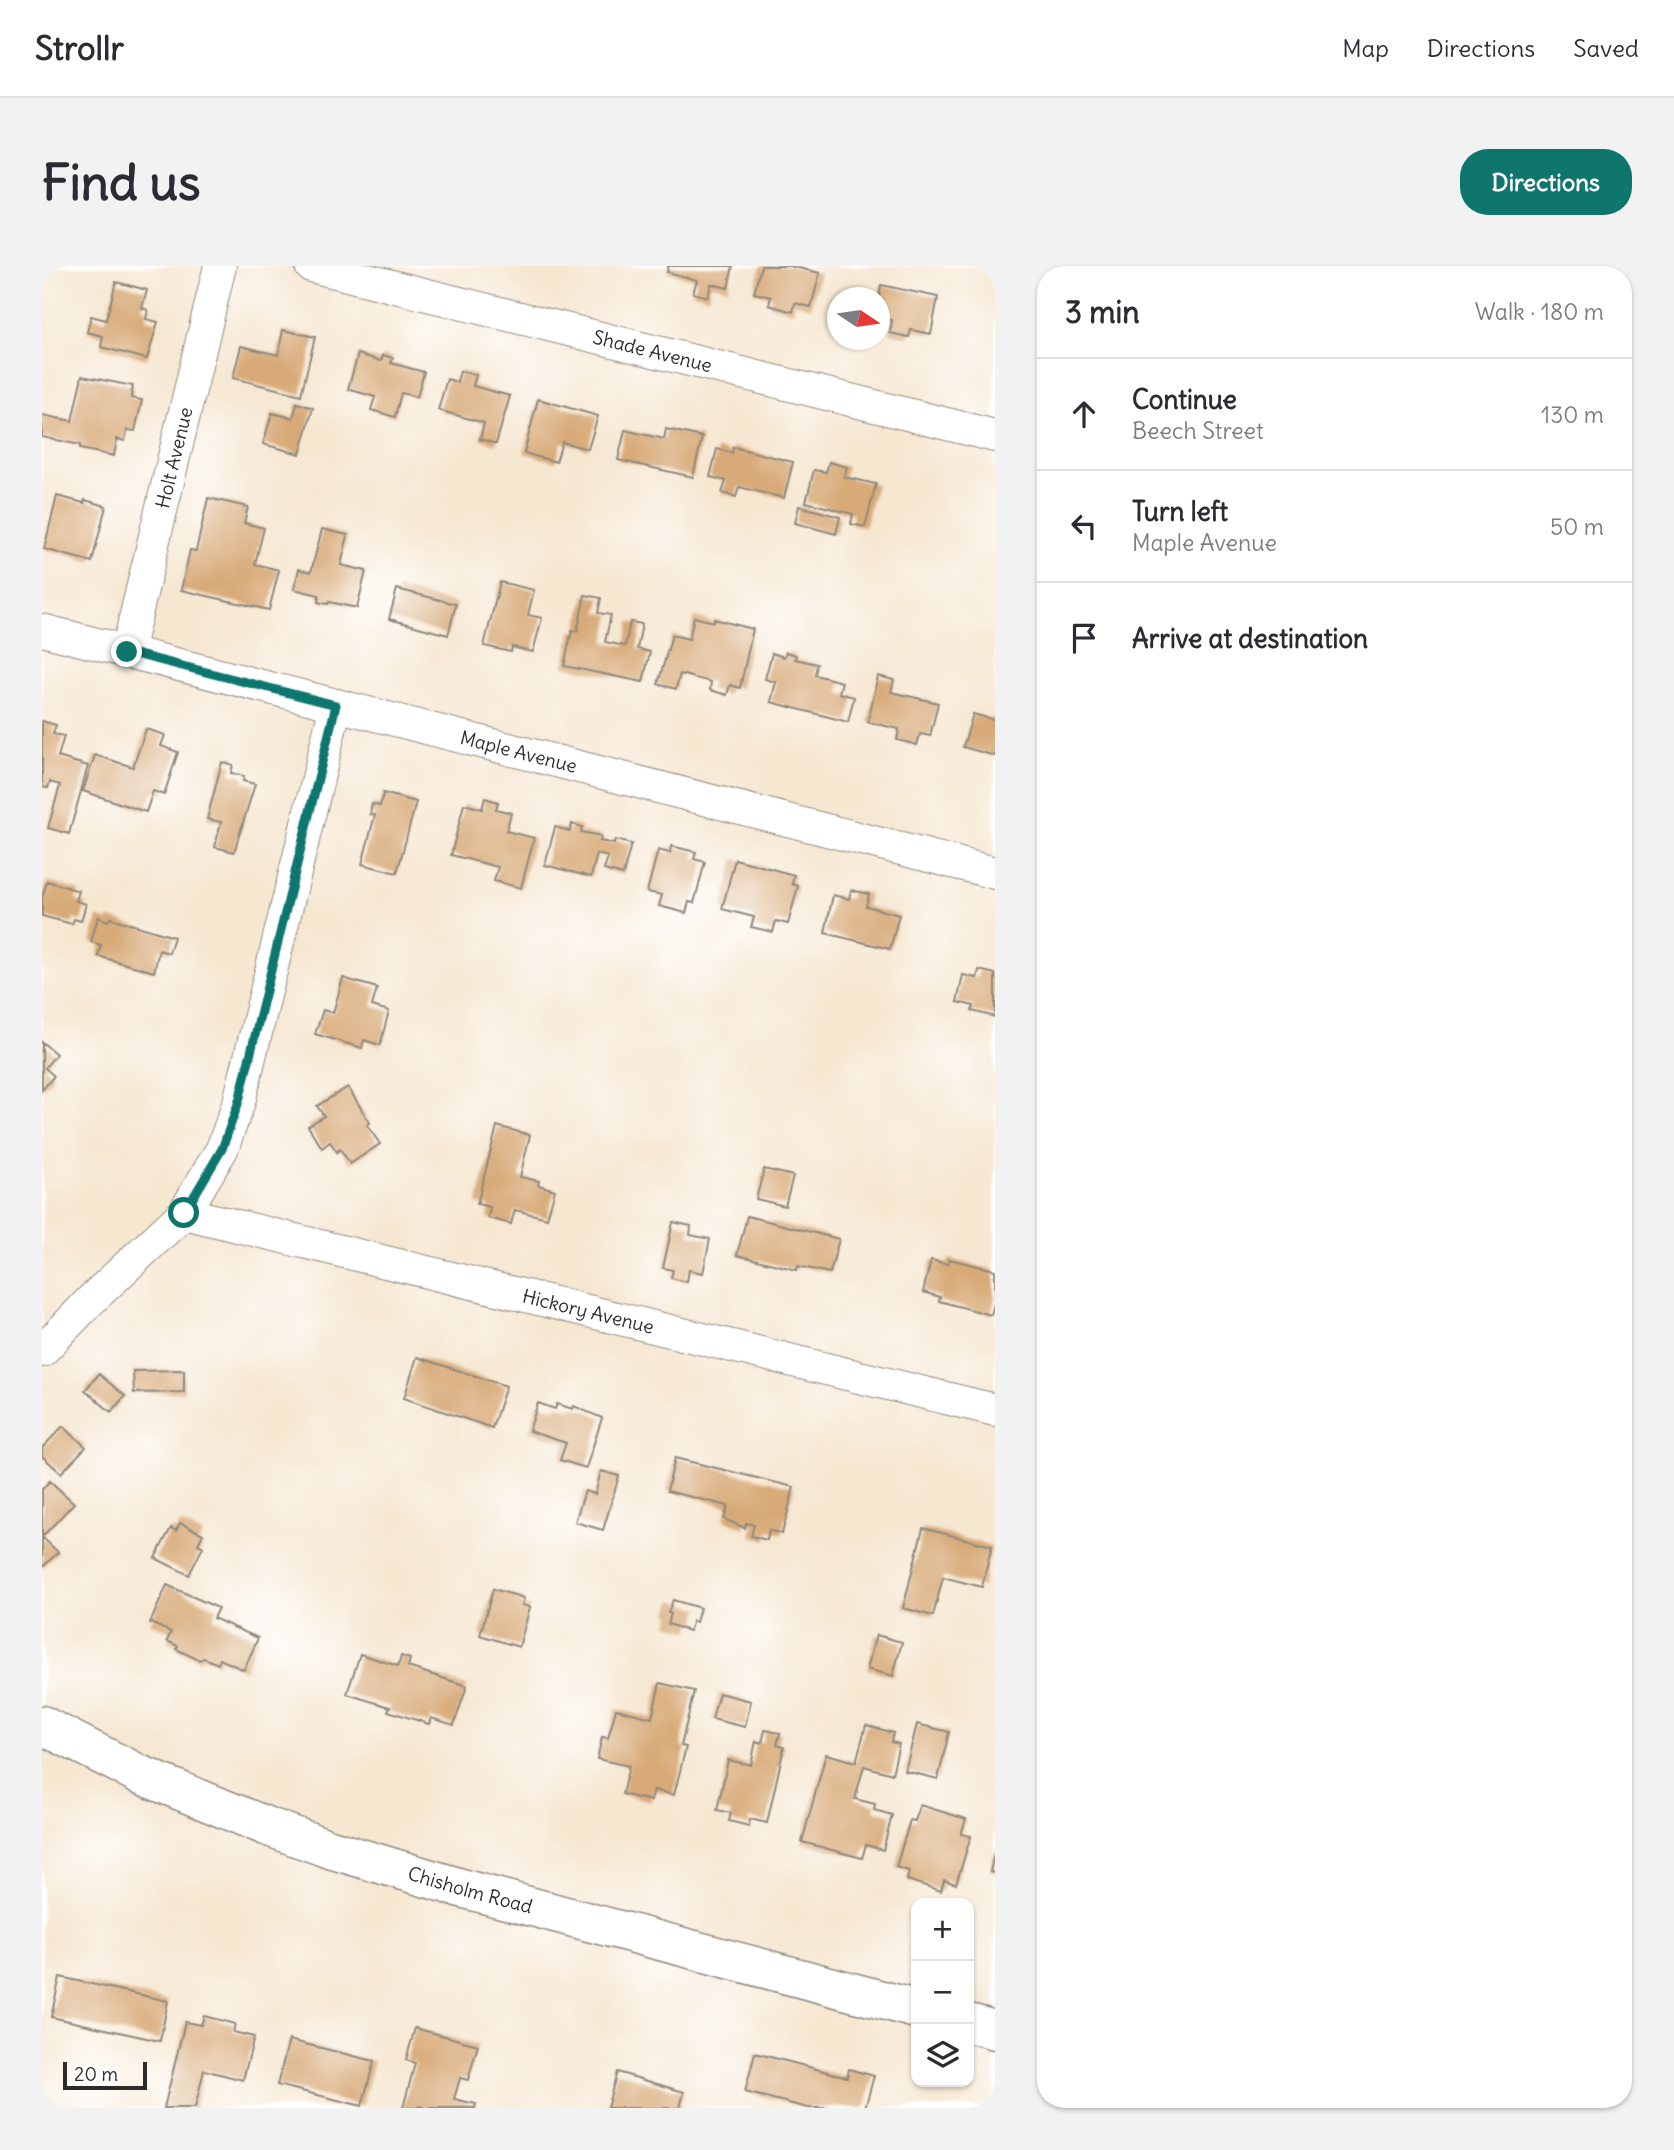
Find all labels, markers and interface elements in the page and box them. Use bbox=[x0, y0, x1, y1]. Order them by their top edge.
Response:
text: Strollr bbox=[35, 27, 124, 69]
text: Map bbox=[1342, 33, 1389, 63]
text: Directions bbox=[1427, 33, 1535, 63]
text: Saved bbox=[1573, 33, 1639, 63]
button: Directions bbox=[1460, 149, 1632, 215]
text: Find us bbox=[42, 152, 200, 213]
north arrow bbox=[827, 287, 890, 350]
text: 3 min bbox=[1065, 293, 1140, 331]
text: Walk · 180 m bbox=[1475, 297, 1604, 326]
street label: Shade Avenue bbox=[591, 325, 715, 377]
text: Continue bbox=[1132, 383, 1237, 416]
icon: ahead bbox=[1065, 395, 1103, 433]
text: 130 m bbox=[1541, 400, 1604, 429]
street label: Holt Avenue bbox=[150, 405, 198, 511]
text: Beech Street bbox=[1132, 416, 1264, 445]
text: Turn left bbox=[1132, 495, 1228, 528]
icon: left bbox=[1065, 507, 1103, 545]
text: 50 m bbox=[1550, 512, 1604, 541]
text: Maple Avenue bbox=[1132, 528, 1277, 557]
icon: arrive bbox=[1065, 619, 1103, 657]
text: Arrive at destination bbox=[1132, 622, 1368, 655]
route end bbox=[111, 636, 142, 667]
street label: Maple Avenue bbox=[458, 725, 580, 778]
route start bbox=[168, 1197, 199, 1228]
street label: Hickory Avenue bbox=[520, 1284, 657, 1339]
street label: Chisholm Road bbox=[405, 1861, 535, 1918]
map controls bbox=[911, 1898, 974, 2087]
button: + bbox=[911, 1898, 974, 1961]
button: − bbox=[911, 1961, 974, 2024]
button: layers bbox=[911, 2024, 974, 2087]
scale bar bbox=[63, 2059, 147, 2091]
text: 20 m bbox=[74, 2062, 118, 2086]

